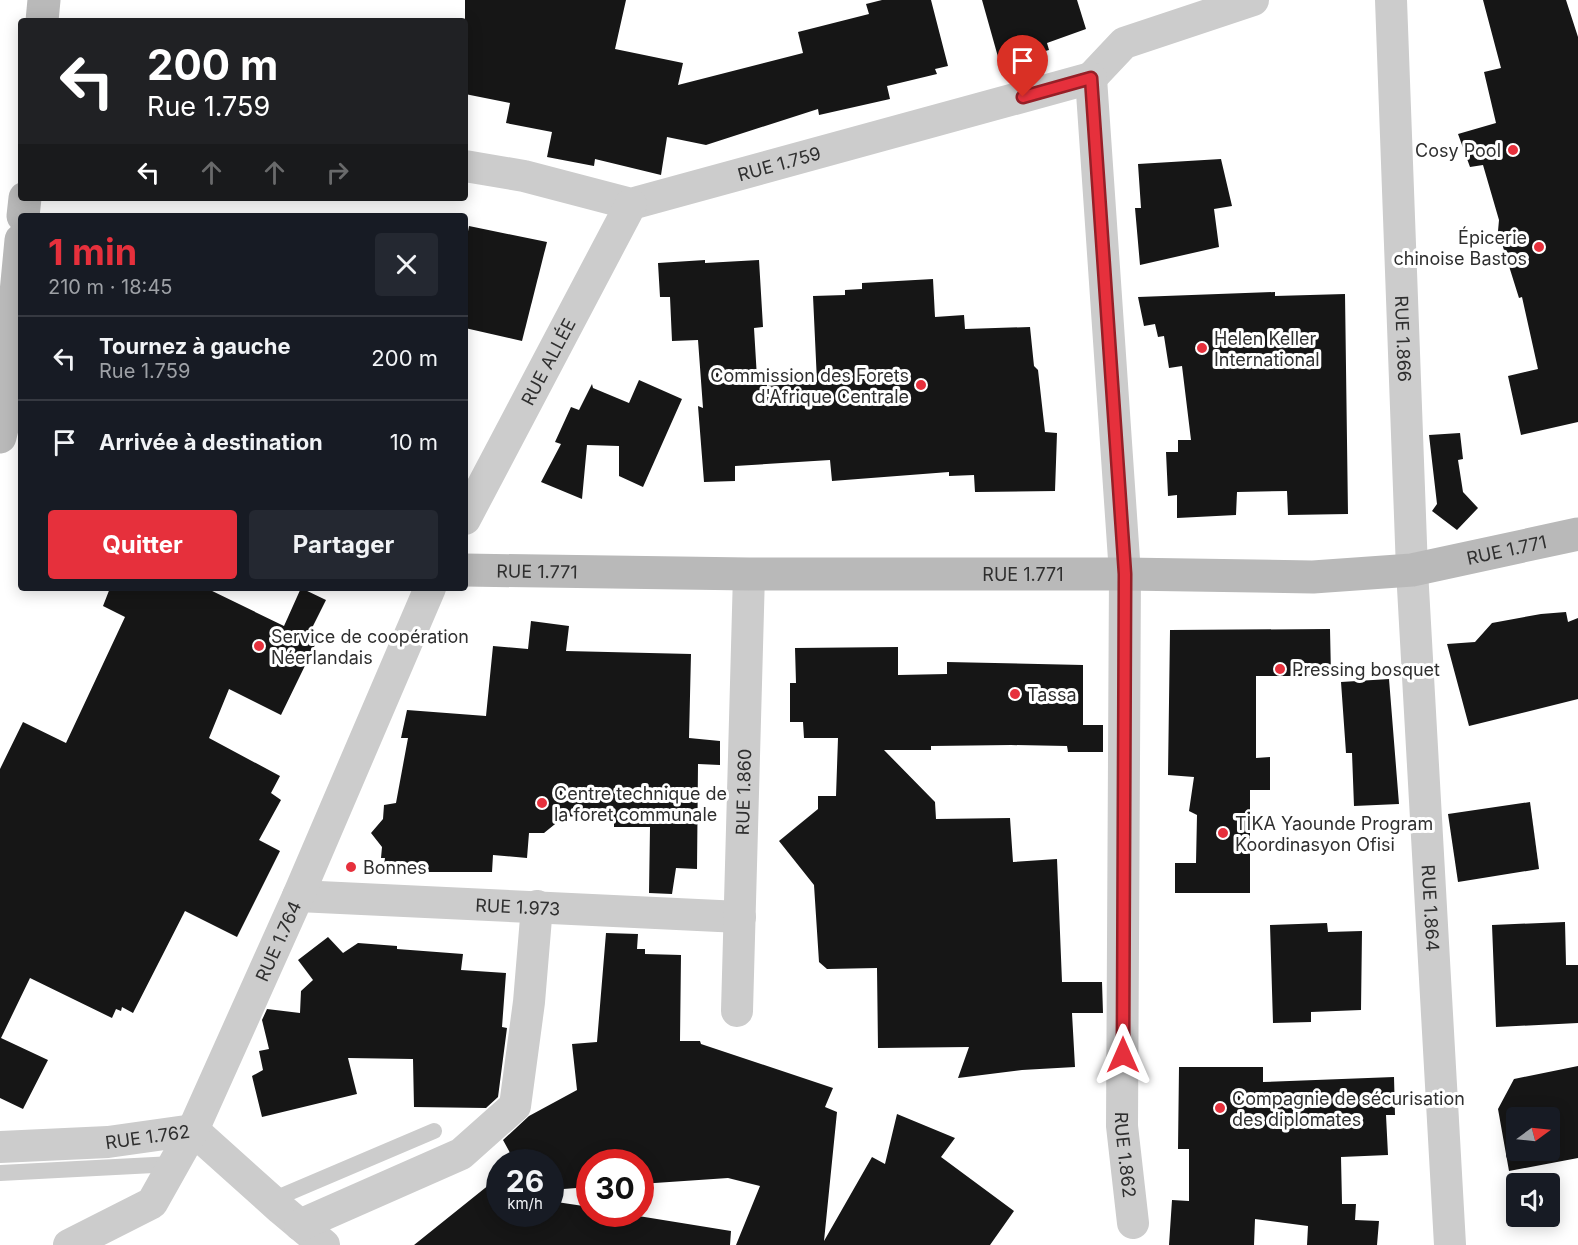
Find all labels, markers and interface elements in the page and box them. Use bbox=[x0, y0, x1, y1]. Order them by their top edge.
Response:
pin bbox=[997, 35, 1048, 97]
text: 200 m bbox=[147, 39, 278, 90]
icon: left bbox=[48, 42, 126, 120]
icon: arrive bbox=[1006, 44, 1039, 77]
text: Rue 1.759 bbox=[147, 90, 270, 123]
place label: Cosy Pool bbox=[1415, 140, 1501, 161]
street label: RUE 1.759 bbox=[735, 142, 823, 185]
marker: Cosy Pool bbox=[1506, 143, 1520, 157]
icon: left bbox=[132, 156, 165, 189]
icon: ahead bbox=[195, 156, 228, 189]
icon: ahead bbox=[258, 156, 291, 189]
icon: right bbox=[321, 156, 354, 189]
place label: Épicerie chinoise Bastos bbox=[1393, 226, 1527, 269]
text: 1 min bbox=[48, 230, 137, 274]
button: close bbox=[375, 233, 438, 296]
marker: Épicerie chinoise Bastos bbox=[1532, 240, 1546, 254]
text: 210 m · 18:45 bbox=[48, 275, 172, 299]
street label: RUE 1.866 bbox=[1391, 295, 1416, 382]
street label: RUE ALLÉE bbox=[516, 314, 579, 409]
place label: Helen Keller International bbox=[1214, 328, 1320, 370]
text: Tournez à gauche bbox=[99, 333, 291, 359]
marker: Helen Keller International bbox=[1195, 341, 1209, 355]
icon: left bbox=[48, 342, 81, 375]
text: 200 m bbox=[371, 345, 438, 371]
text: Rue 1.759 bbox=[99, 359, 190, 383]
place label: Commission des Forets d'Afrique Centrale bbox=[710, 365, 909, 407]
marker: Commission des Forets d'Afrique Centrale bbox=[914, 378, 928, 392]
icon: arrive bbox=[48, 426, 81, 459]
text: Arrivée à destination bbox=[99, 429, 323, 455]
text: 10 m bbox=[390, 429, 438, 455]
button: Quitter bbox=[48, 510, 237, 579]
button: Partager bbox=[249, 510, 438, 579]
street label: RUE 1.771 bbox=[1465, 531, 1548, 568]
street label: RUE 1.771 bbox=[496, 560, 578, 582]
street label: RUE 1.771 bbox=[982, 564, 1064, 585]
place label: Service de coopération Néerlandais bbox=[271, 626, 469, 668]
marker: Service de coopération Néerlandais bbox=[252, 639, 266, 653]
place label: Pressing bosquet bbox=[1292, 659, 1440, 680]
marker: Pressing bosquet bbox=[1273, 662, 1287, 676]
place label: Tassa bbox=[1027, 684, 1077, 705]
marker: Tassa bbox=[1008, 687, 1022, 701]
street label: RUE 1.860 bbox=[731, 748, 755, 836]
place label: Centre technique de la foret communale bbox=[554, 783, 727, 825]
marker: Centre technique de la foret communale bbox=[535, 796, 549, 810]
place label: TİKA Yaounde Program Koordinasyon Ofisi bbox=[1235, 812, 1433, 855]
marker: TİKA Yaounde Program Koordinasyon Ofisi bbox=[1216, 826, 1230, 840]
place label: Bonnes bbox=[363, 857, 427, 878]
marker: Bonnes bbox=[344, 860, 358, 874]
street label: RUE 1.864 bbox=[1418, 864, 1444, 952]
street label: RUE 1.973 bbox=[475, 894, 561, 919]
street label: RUE 1.764 bbox=[251, 897, 305, 984]
position arrow bbox=[1091, 1023, 1155, 1087]
place label: Compagnie de sécurisation des diplomates bbox=[1232, 1088, 1465, 1130]
marker: Compagnie de sécurisation des diplomates bbox=[1213, 1101, 1227, 1115]
north arrow bbox=[1506, 1107, 1560, 1161]
map controls bbox=[1506, 1107, 1560, 1227]
street label: RUE 1.862 bbox=[1111, 1112, 1141, 1199]
street label: RUE 1.762 bbox=[104, 1120, 191, 1153]
speed limit sign: 30 bbox=[576, 1149, 654, 1227]
text: 26 bbox=[506, 1163, 544, 1199]
button: sound bbox=[1506, 1173, 1560, 1227]
text: km/h bbox=[507, 1194, 543, 1213]

